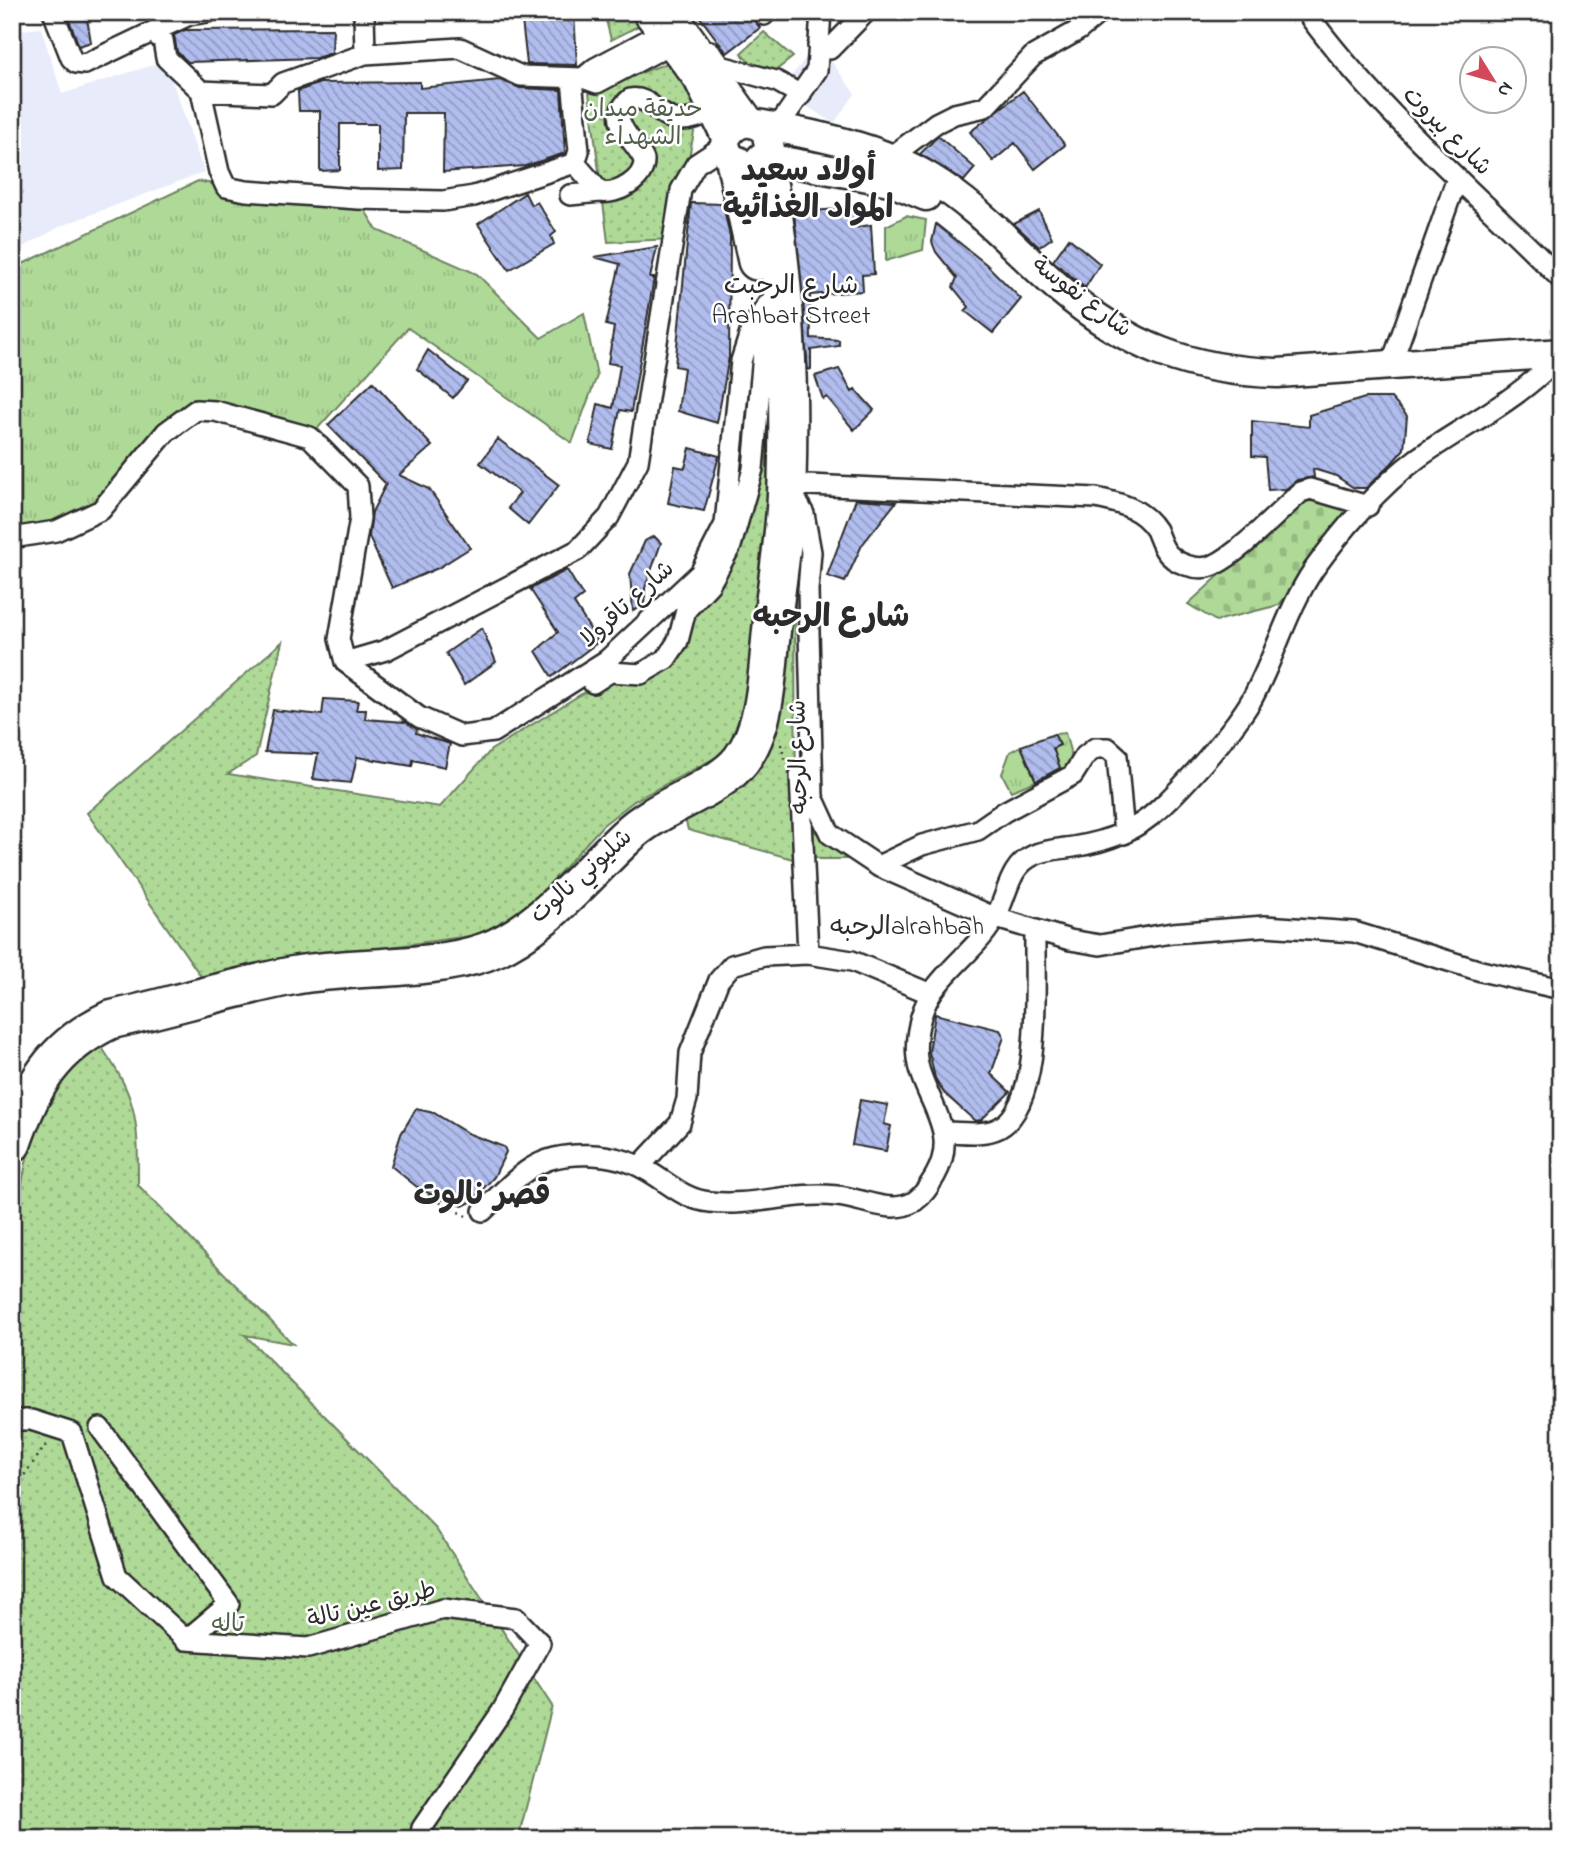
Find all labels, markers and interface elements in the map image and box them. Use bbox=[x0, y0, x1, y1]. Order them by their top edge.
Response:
north arrow bbox=[1458, 46, 1528, 116]
text: N bbox=[1490, 75, 1519, 102]
street label: شارع بيروت bbox=[1393, 79, 1499, 185]
park label: حديقة ميدان الشهداء bbox=[583, 93, 703, 156]
district label: أولاد سعيد المواد الغذائية bbox=[723, 149, 893, 233]
street label: شارع نفوسة bbox=[1024, 249, 1138, 347]
district label: شارع الرحبت Arahbat Street bbox=[712, 268, 871, 336]
street label: شارع تاقرولا bbox=[573, 553, 683, 657]
district label: شارع الرحبه bbox=[753, 595, 909, 642]
street label: شارع الرحبه bbox=[782, 700, 818, 814]
street label: شليوني نالوت bbox=[523, 821, 642, 933]
district label: الرحبهalrahbah bbox=[830, 909, 984, 947]
district label: قصر نالوت bbox=[413, 1173, 551, 1220]
street label: طريق عين تالة bbox=[304, 1573, 440, 1639]
park label: تاله bbox=[212, 1608, 245, 1643]

